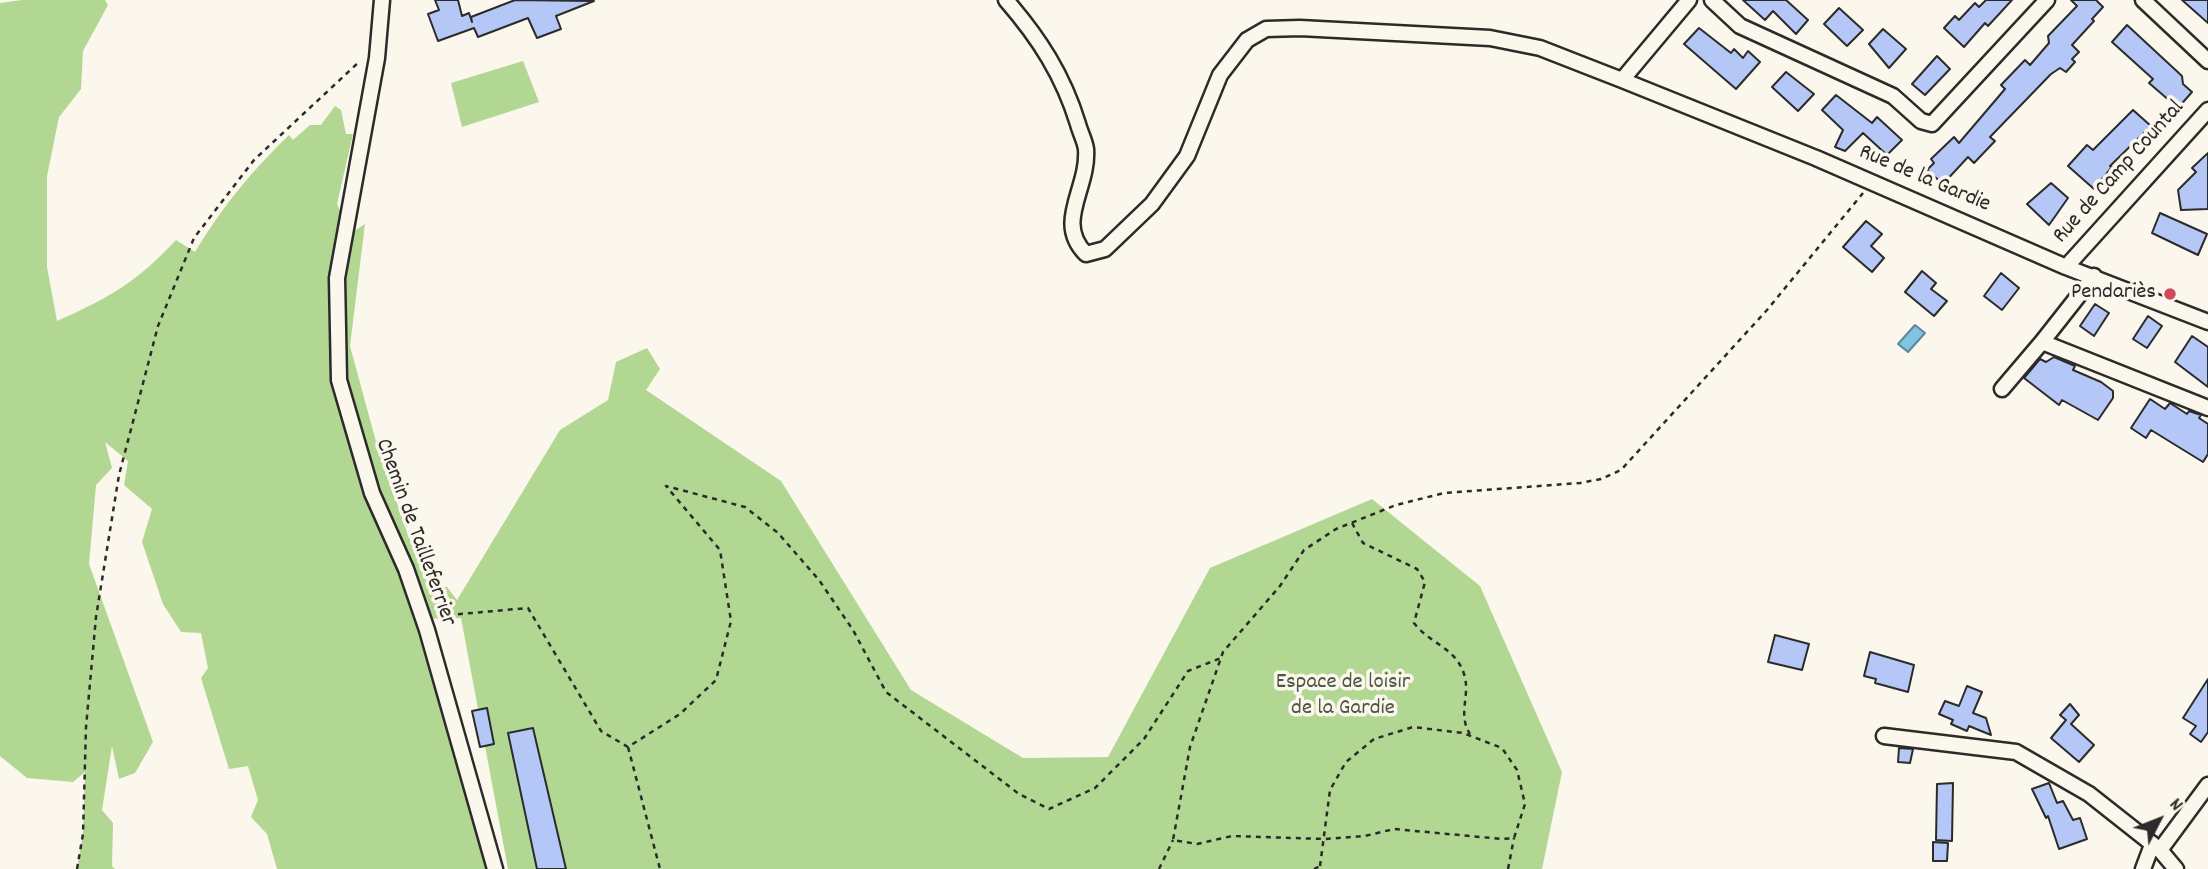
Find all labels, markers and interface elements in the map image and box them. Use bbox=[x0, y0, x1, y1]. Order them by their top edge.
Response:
street label: Rue de Camp Countal bbox=[2048, 96, 2192, 250]
street label: Rue de la Gardie bbox=[1854, 140, 1994, 220]
place label: Pendariès bbox=[2071, 280, 2156, 308]
marker: Pendariès bbox=[2162, 286, 2178, 302]
street label: Chemin de Tailleferrier bbox=[367, 435, 461, 631]
park label: Espace de loisir de la Gardie bbox=[1276, 670, 1410, 724]
north arrow bbox=[2124, 785, 2194, 855]
text: N bbox=[2162, 793, 2188, 818]

